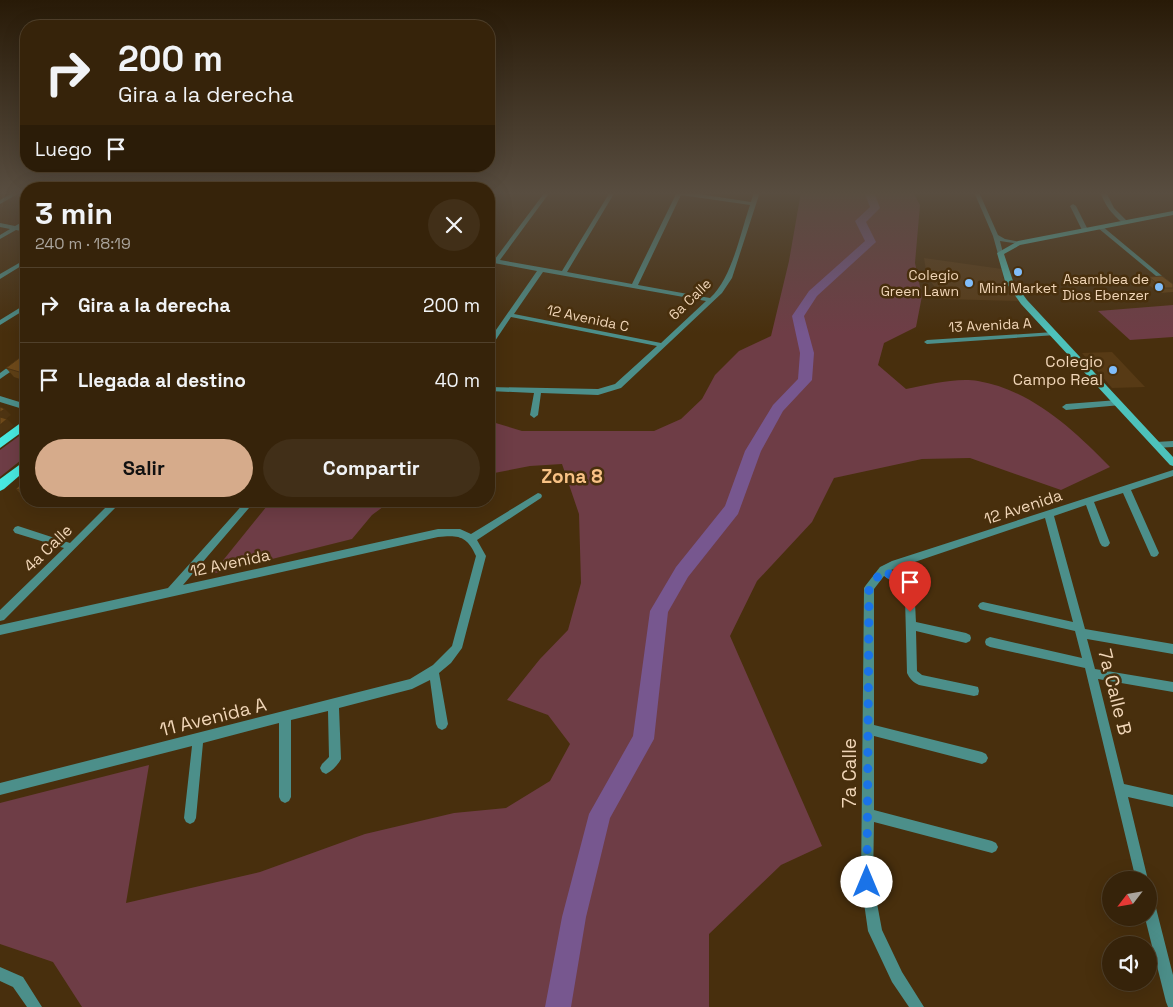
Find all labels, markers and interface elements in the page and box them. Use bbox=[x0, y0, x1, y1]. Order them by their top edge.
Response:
text: 200 m bbox=[118, 37, 223, 81]
icon: right bbox=[35, 40, 100, 105]
text: Gira a la derecha bbox=[118, 80, 294, 108]
icon: arrive bbox=[102, 135, 130, 163]
text: Luego bbox=[35, 137, 92, 162]
text: 3 min bbox=[35, 194, 113, 233]
button: close bbox=[428, 199, 480, 251]
text: 240 m · 18:19 bbox=[35, 233, 131, 254]
place label: Colegio Green Lawn bbox=[881, 266, 959, 300]
marker: Mini Market bbox=[1012, 266, 1024, 278]
place label: Asamblea de Dios Ebenzer bbox=[1062, 270, 1149, 304]
street label: 6a Calle bbox=[665, 274, 715, 324]
marker: Colegio Green Lawn bbox=[963, 277, 975, 289]
place label: Mini Market bbox=[979, 279, 1057, 297]
marker: Asamblea de Dios Ebenzer bbox=[1153, 281, 1165, 293]
icon: right bbox=[35, 291, 63, 319]
text: Gira a la derecha bbox=[78, 293, 230, 318]
text: 200 m bbox=[423, 293, 480, 318]
street label: 12 Avenida C bbox=[545, 301, 631, 335]
street label: 13 Avenida A bbox=[948, 314, 1032, 336]
place label: Colegio Campo Real bbox=[1013, 351, 1103, 390]
marker: Colegio Campo Real bbox=[1107, 364, 1119, 376]
icon: arrive bbox=[35, 366, 63, 394]
text: Llegada al destino bbox=[78, 368, 246, 393]
text: 40 m bbox=[435, 368, 480, 393]
button: Salir bbox=[35, 439, 253, 497]
button: Compartir bbox=[263, 439, 480, 497]
district label: Zona 8 bbox=[541, 464, 603, 489]
street label: 12 Avenida bbox=[981, 484, 1065, 530]
street label: 4a Calle bbox=[19, 520, 77, 576]
street label: 12 Avenida bbox=[188, 544, 272, 582]
pin bbox=[889, 561, 931, 612]
icon: arrive bbox=[896, 568, 924, 596]
street label: 7a Calle B bbox=[1092, 646, 1138, 738]
street label: 11 Avenida A bbox=[157, 692, 269, 742]
street label: 7a Calle bbox=[837, 738, 862, 808]
position arrow bbox=[840, 855, 892, 907]
north arrow bbox=[1102, 871, 1158, 926]
map controls bbox=[1102, 871, 1157, 991]
button: sound bbox=[1102, 936, 1157, 991]

